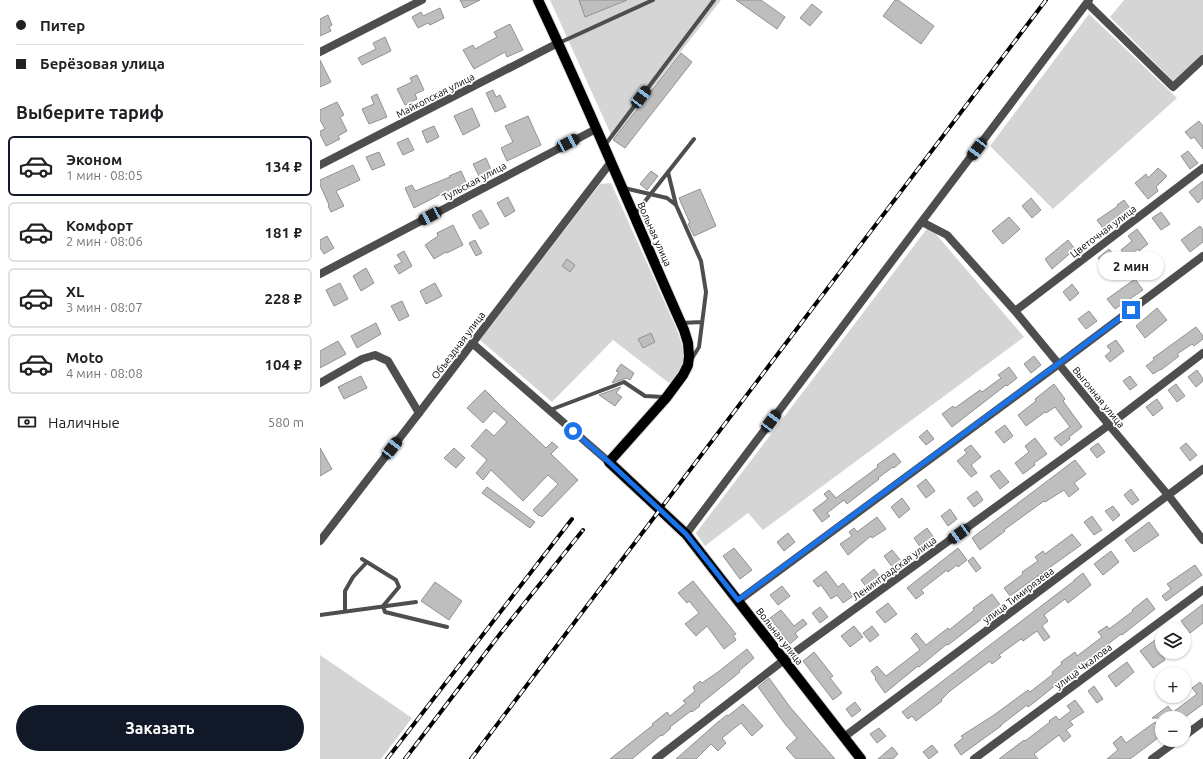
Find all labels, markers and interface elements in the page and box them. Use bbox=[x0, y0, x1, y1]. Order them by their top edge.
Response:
text: Питер bbox=[40, 17, 85, 34]
text: Берёзовая улица bbox=[40, 55, 165, 72]
street label: Майкопская улица bbox=[394, 71, 476, 120]
car bbox=[629, 84, 653, 110]
text: Выберите тариф bbox=[16, 102, 164, 122]
car bbox=[555, 132, 581, 154]
car bbox=[965, 136, 989, 162]
icon: car bbox=[18, 148, 54, 184]
text: Эконом bbox=[66, 151, 122, 168]
text: 134 ₽ bbox=[265, 158, 302, 175]
street label: Тульская улица bbox=[440, 160, 508, 203]
text: 1 мин · 08:05 bbox=[66, 168, 143, 182]
street label: Вольная улица bbox=[635, 200, 674, 268]
street label: Цветочная улица bbox=[1068, 203, 1138, 260]
car bbox=[417, 205, 443, 227]
icon: car bbox=[18, 214, 54, 250]
text: Комфорт bbox=[66, 217, 133, 234]
text: 181 ₽ bbox=[265, 224, 302, 241]
text: 2 мин · 08:06 bbox=[66, 234, 143, 248]
callout: 2 мин bbox=[1098, 252, 1164, 280]
text: 2 мин bbox=[1113, 259, 1149, 273]
icon: car bbox=[18, 280, 54, 316]
text: XL bbox=[66, 283, 84, 300]
text: 228 ₽ bbox=[265, 290, 302, 307]
text: 3 мин · 08:07 bbox=[66, 300, 143, 314]
route end bbox=[1122, 301, 1140, 319]
street label: Объездная улица bbox=[429, 309, 487, 381]
icon: car bbox=[18, 346, 54, 382]
text: Moto bbox=[66, 349, 104, 366]
text: 104 ₽ bbox=[265, 356, 302, 373]
street label: Выгонная улица bbox=[1071, 365, 1127, 430]
text: 4 мин · 08:08 bbox=[66, 366, 143, 380]
car bbox=[759, 408, 783, 434]
icon: cash bbox=[16, 411, 38, 433]
text: Наличные bbox=[48, 414, 120, 431]
text: 580 m bbox=[268, 415, 304, 429]
route start bbox=[564, 422, 582, 440]
car bbox=[380, 435, 404, 461]
car bbox=[946, 522, 972, 546]
street label: Ленинградская улица bbox=[850, 534, 938, 603]
street label: улица Тимирязева bbox=[981, 565, 1056, 626]
street label: Вольная улица bbox=[754, 606, 805, 667]
map controls bbox=[1155, 623, 1191, 747]
button: layers bbox=[1155, 623, 1191, 659]
street label: улица Чкалова bbox=[1053, 641, 1114, 691]
button: + bbox=[1155, 667, 1191, 703]
button: Заказать bbox=[16, 705, 304, 751]
button: − bbox=[1155, 711, 1191, 747]

